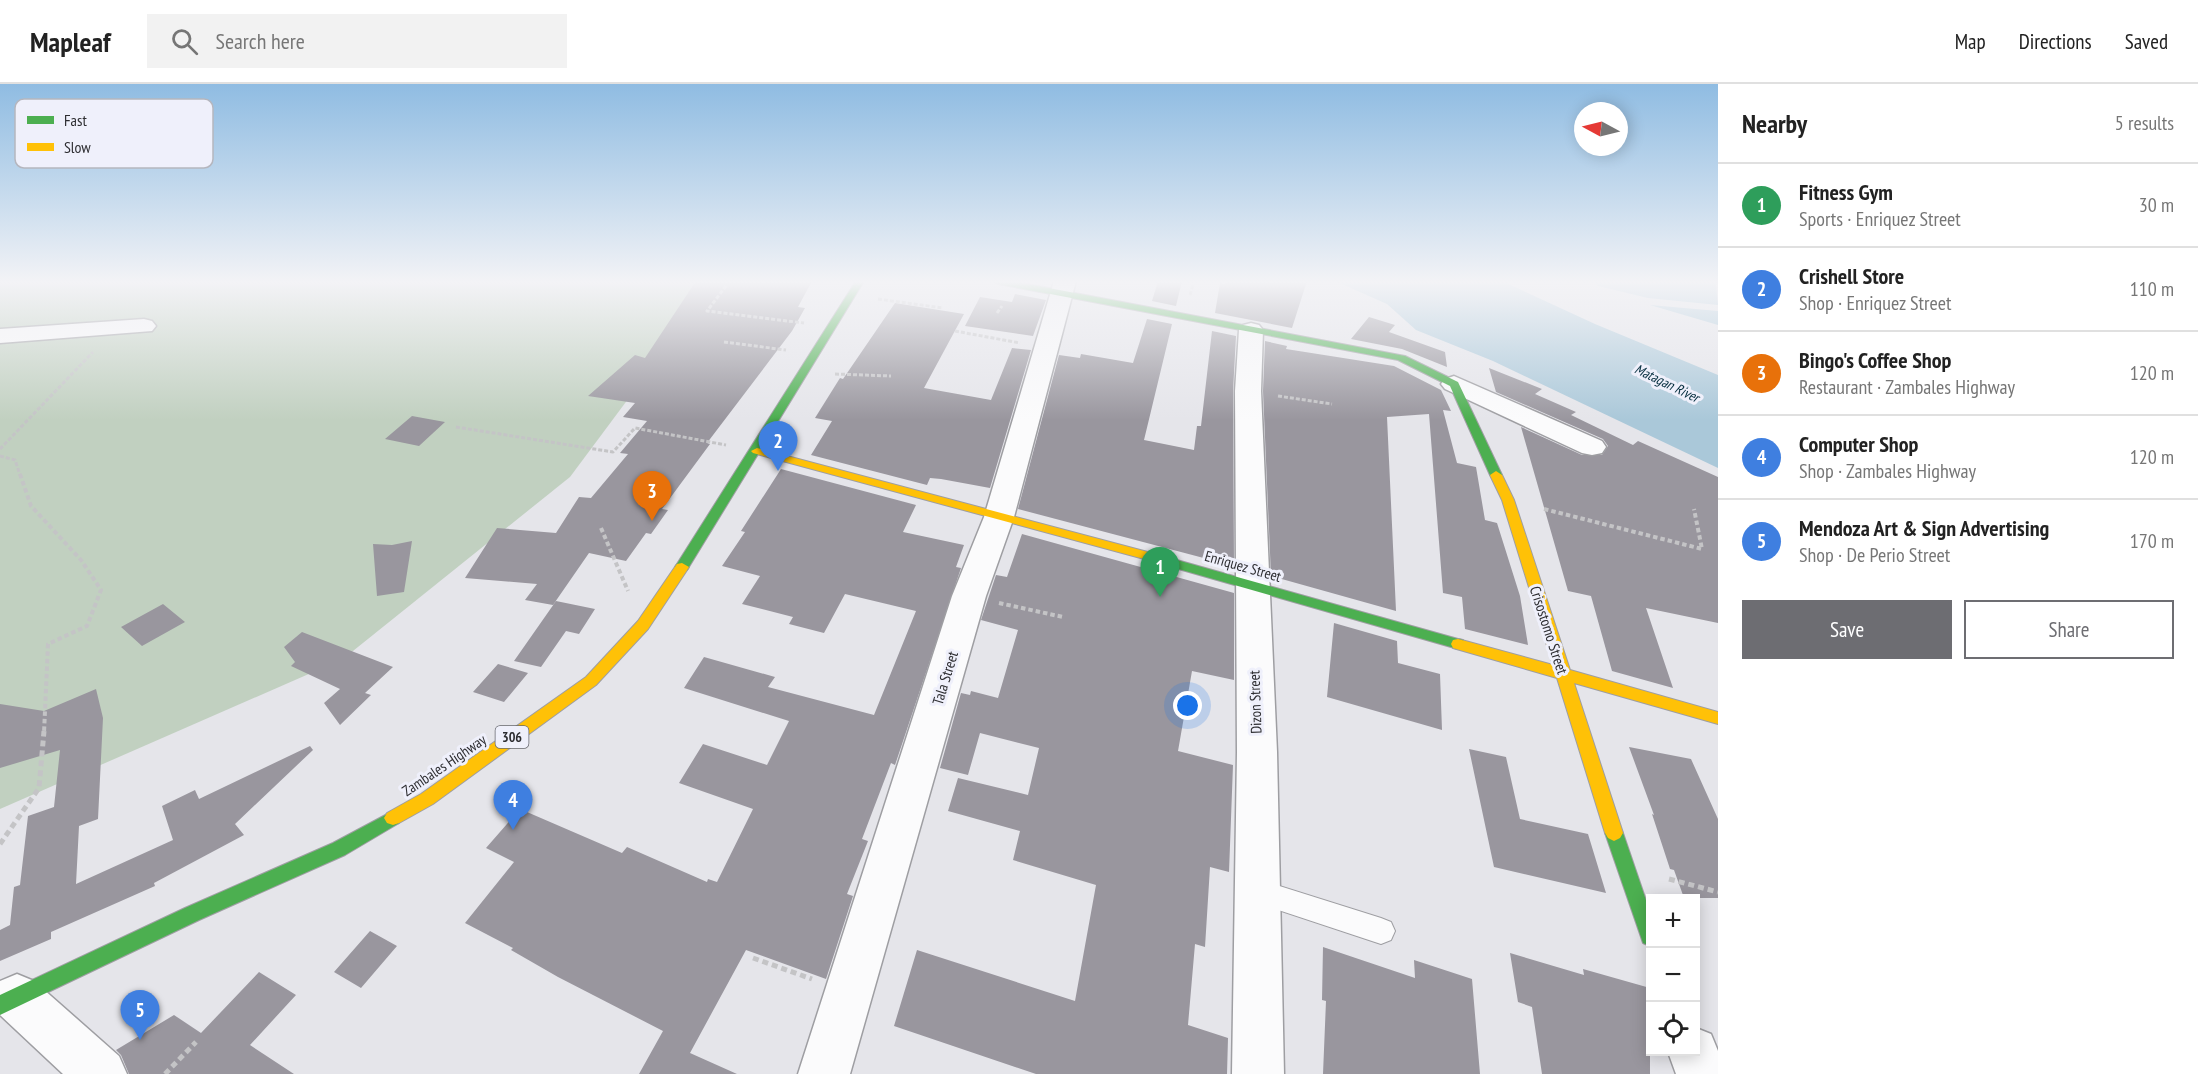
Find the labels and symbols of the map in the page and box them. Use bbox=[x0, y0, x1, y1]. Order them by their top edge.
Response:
legend bbox=[15, 99, 213, 168]
north arrow bbox=[1574, 102, 1628, 156]
text: Fast bbox=[64, 110, 87, 130]
text: Slow bbox=[64, 137, 91, 157]
water label: Matagan River bbox=[1632, 360, 1704, 407]
pin: 2 bbox=[758, 422, 798, 471]
pin: 3 bbox=[632, 472, 672, 521]
street label: Enriquez Street bbox=[1203, 546, 1283, 586]
pin: 1 bbox=[1140, 548, 1180, 597]
street label: Crisostomo Street bbox=[1526, 583, 1572, 677]
street label: Tala Street bbox=[928, 649, 962, 707]
street label: Dizon Street bbox=[1244, 670, 1266, 734]
your location bbox=[1173, 691, 1202, 720]
road number: 306 bbox=[496, 726, 528, 748]
street label: Zambales Highway bbox=[398, 730, 490, 800]
pin: 4 bbox=[494, 780, 532, 830]
pin: 5 bbox=[120, 990, 160, 1040]

